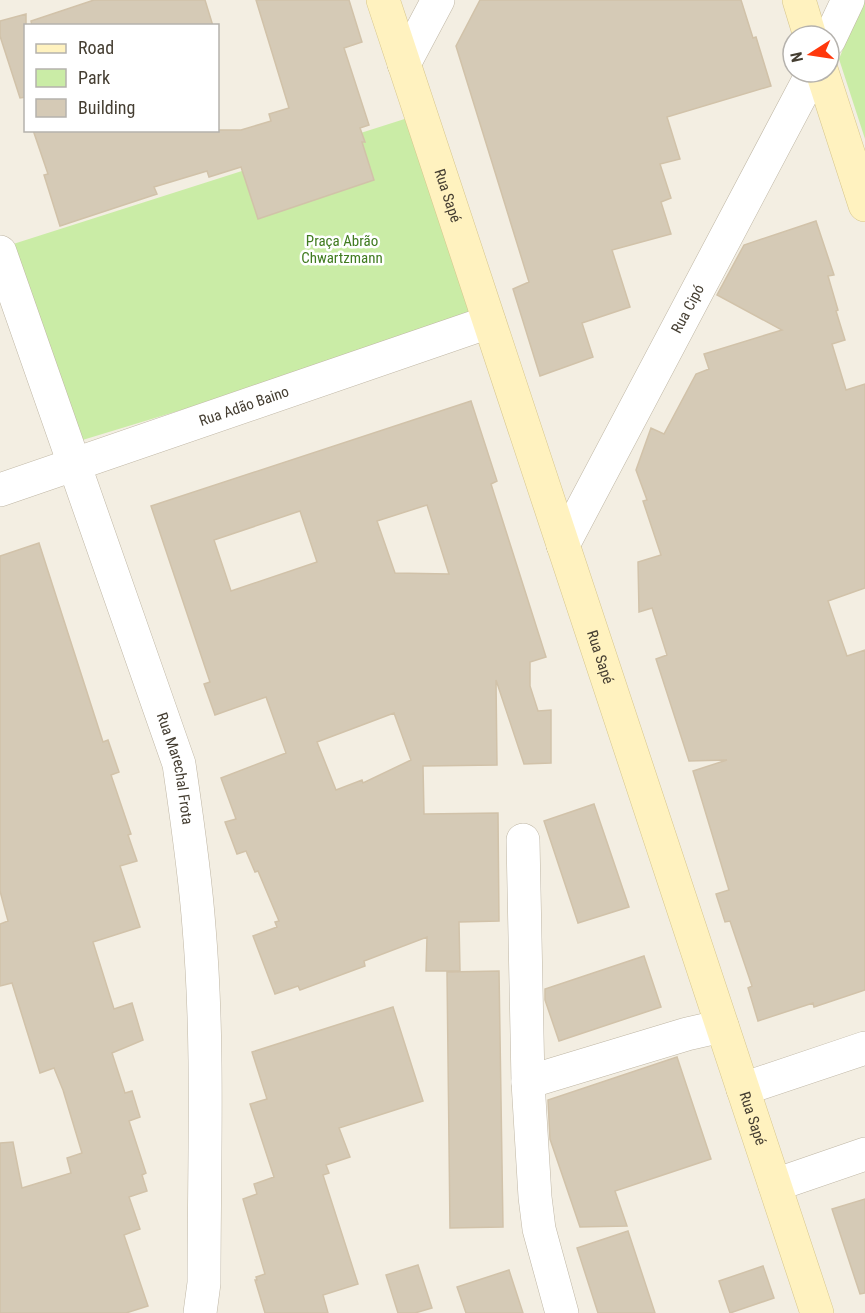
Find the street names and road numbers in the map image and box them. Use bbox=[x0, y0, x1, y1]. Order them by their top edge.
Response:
street label: Rua Sapé bbox=[430, 167, 465, 225]
street label: Rua Cipó bbox=[667, 281, 708, 336]
street label: Rua Adão Baino bbox=[197, 382, 291, 430]
street label: Rua Sapé bbox=[583, 628, 617, 686]
street label: Rua Marechal Frota bbox=[153, 710, 197, 826]
street label: Rua Sapé bbox=[735, 1089, 770, 1148]

